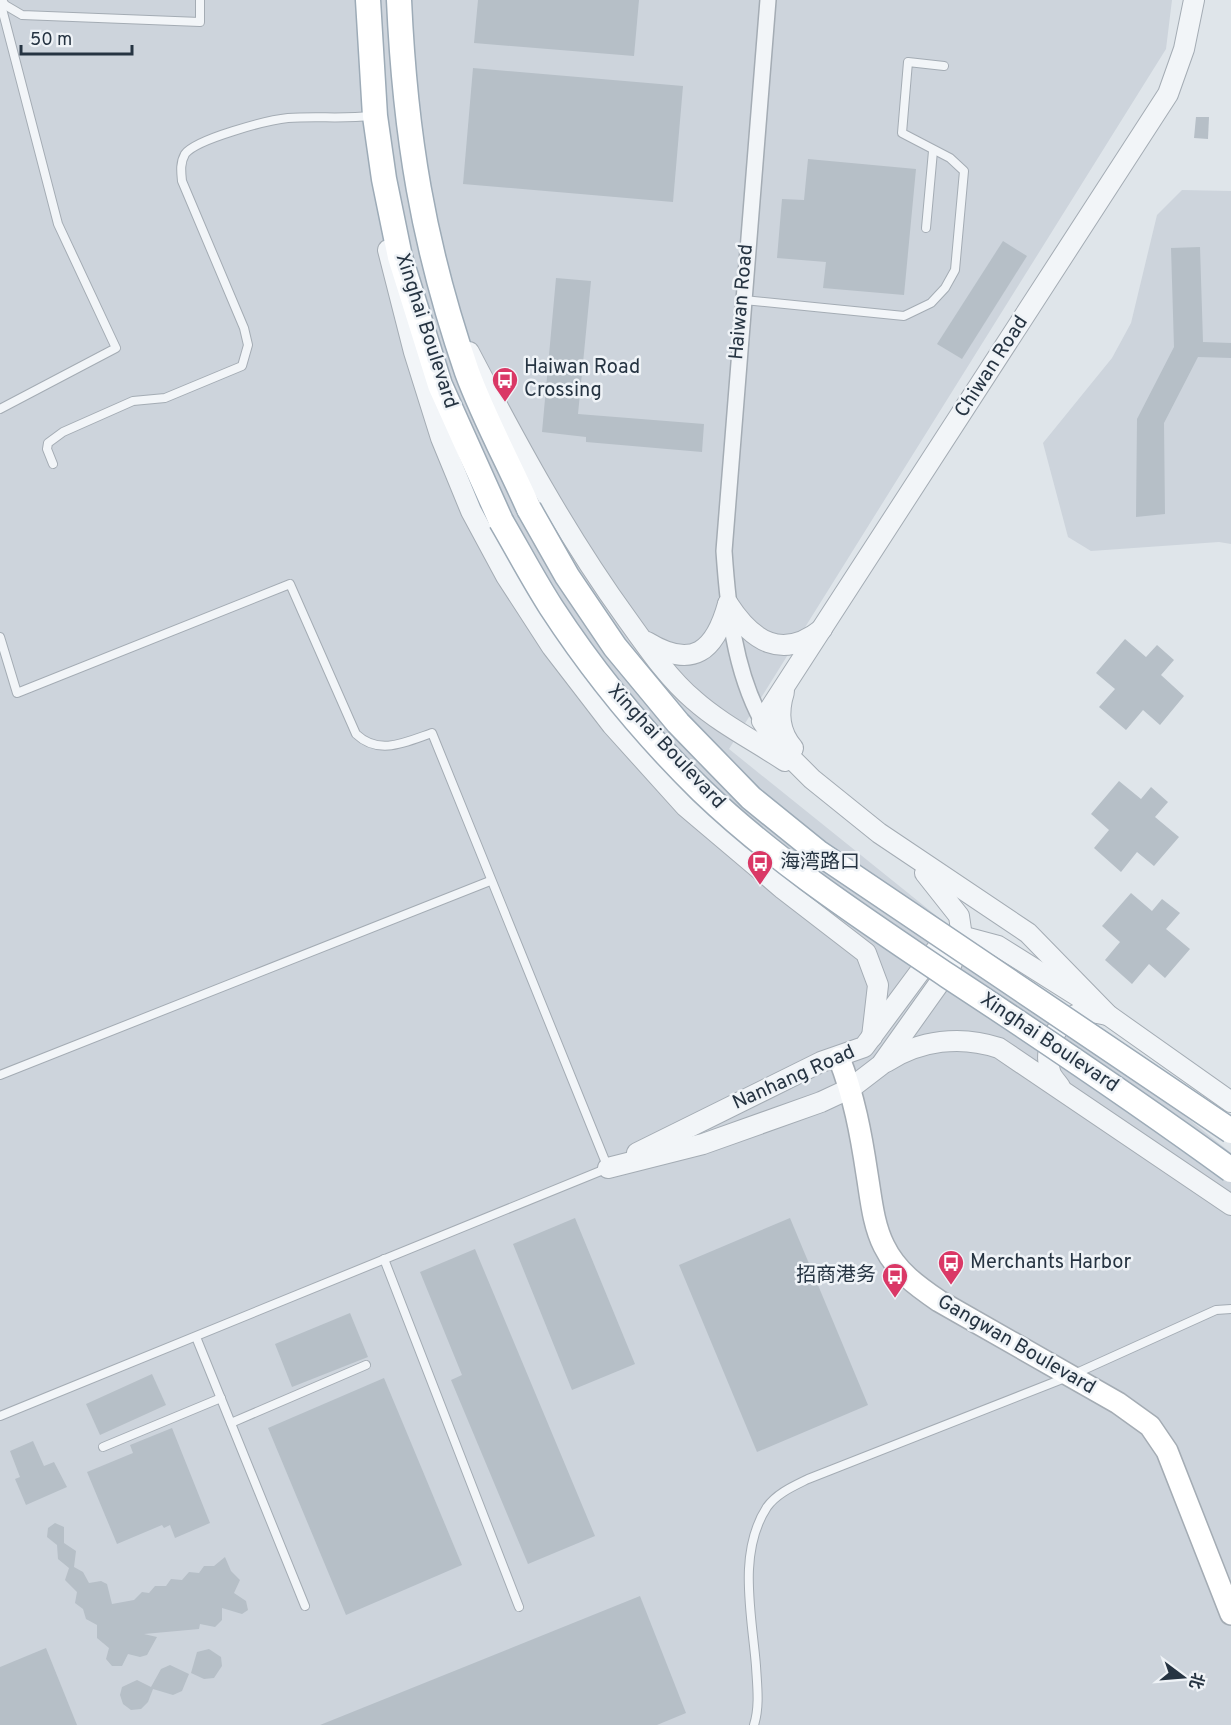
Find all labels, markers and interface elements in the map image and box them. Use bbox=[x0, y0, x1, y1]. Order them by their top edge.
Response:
scale bar bbox=[21, 18, 132, 56]
text: 50 m bbox=[30, 29, 72, 52]
street label: Haiwan Road bbox=[724, 243, 760, 361]
street label: Xinghai Boulevard bbox=[389, 250, 463, 412]
street label: Chiwan Road bbox=[949, 311, 1035, 423]
place label: Haiwan Road Crossing bbox=[524, 355, 640, 404]
bus stop icon: Haiwan Road Crossing bbox=[490, 365, 520, 403]
street label: Xinghai Boulevard bbox=[601, 679, 731, 815]
bus stop icon: 海湾路口 bbox=[745, 848, 775, 886]
place label: 海湾路口 bbox=[780, 850, 860, 876]
street label: Xinghai Boulevard bbox=[975, 987, 1123, 1099]
street label: Nanhang Road bbox=[729, 1039, 859, 1117]
bus stop icon: Merchants Harbor bbox=[936, 1248, 966, 1286]
place label: Merchants Harbor bbox=[970, 1250, 1131, 1276]
bus stop icon: 招商港务 bbox=[880, 1261, 910, 1299]
place label: 招商港务 bbox=[796, 1263, 876, 1289]
street label: Gangwan Boulevard bbox=[932, 1289, 1100, 1401]
north arrow bbox=[1153, 1647, 1213, 1707]
text: 北 bbox=[1184, 1670, 1207, 1691]

